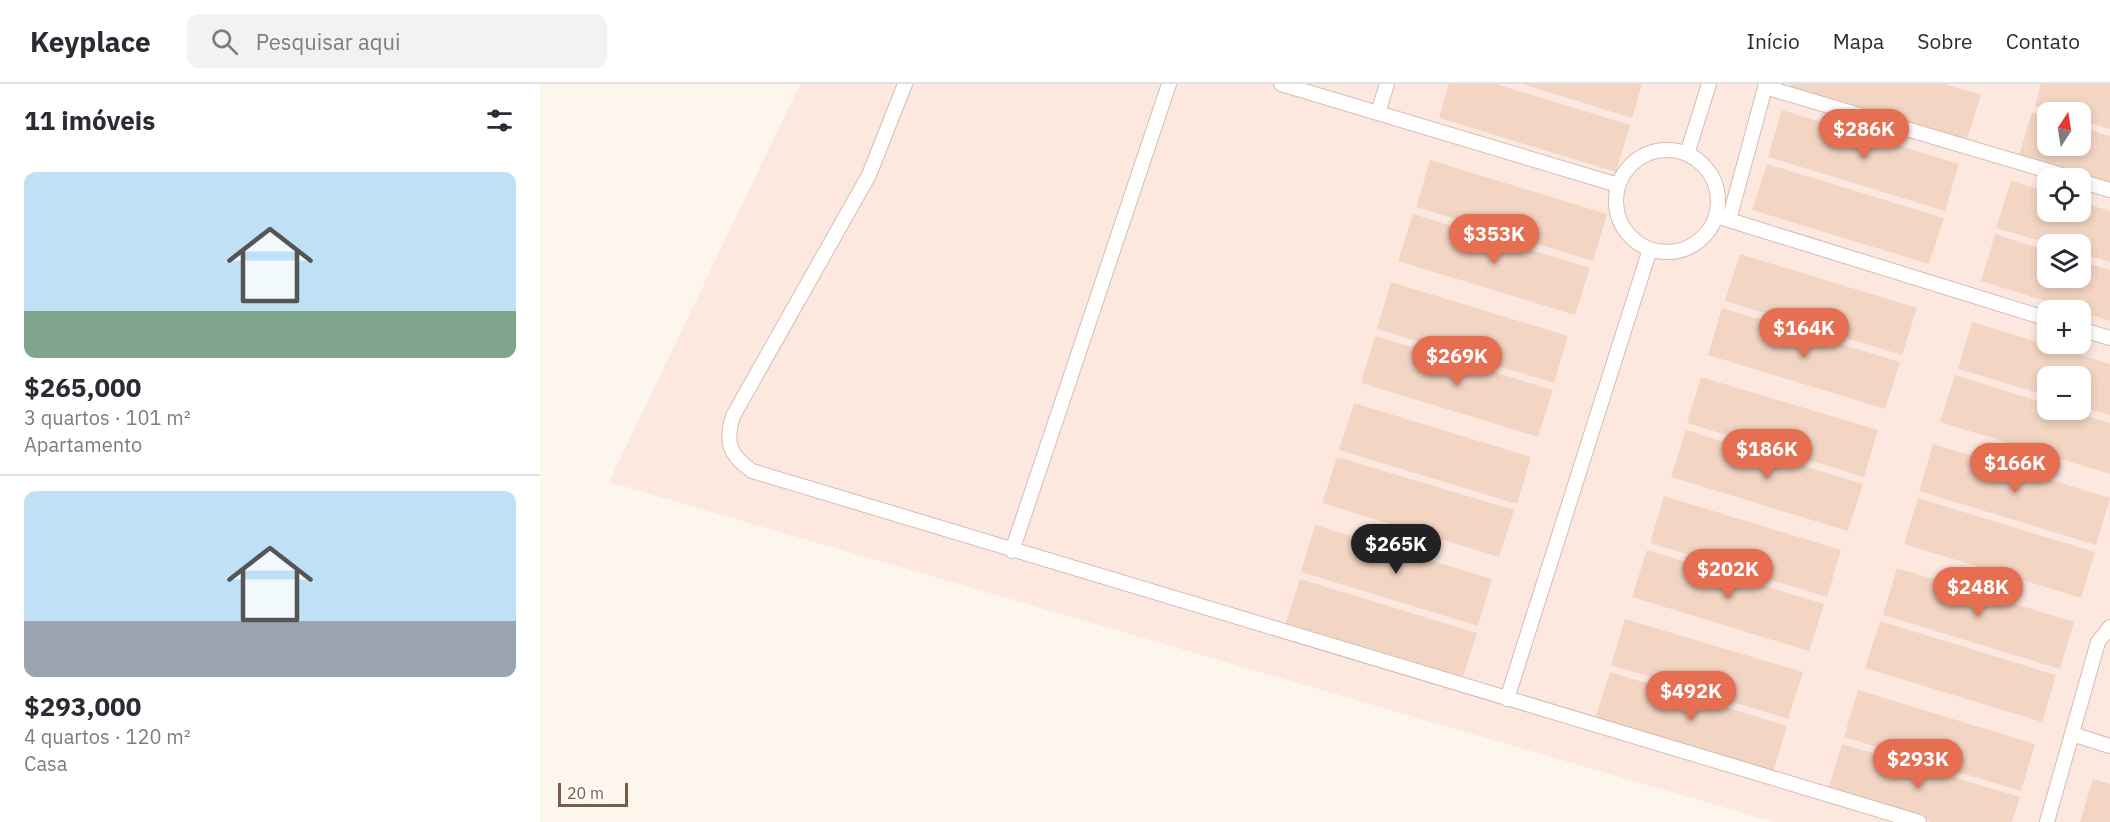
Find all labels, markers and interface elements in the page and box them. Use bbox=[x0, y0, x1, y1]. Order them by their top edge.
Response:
search box bbox=[187, 14, 607, 68]
text: Keyplace bbox=[30, 23, 151, 60]
icon: search bbox=[208, 25, 241, 58]
text: Pesquisar aqui bbox=[256, 27, 400, 56]
text: Início bbox=[1747, 27, 1800, 55]
text: Mapa bbox=[1833, 27, 1884, 55]
text: Sobre bbox=[1917, 27, 1973, 55]
text: Contato bbox=[2006, 27, 2080, 55]
north arrow bbox=[2037, 102, 2091, 156]
map controls bbox=[2037, 102, 2091, 420]
text: 11 imóveis bbox=[24, 103, 155, 137]
icon: filters bbox=[483, 104, 516, 137]
pin: $286K bbox=[1822, 109, 1906, 160]
text: $286K bbox=[1833, 115, 1895, 142]
button: locate bbox=[2037, 168, 2091, 222]
icon: home bbox=[216, 211, 324, 319]
pin: $353K bbox=[1452, 214, 1536, 265]
text: $353K bbox=[1463, 220, 1525, 247]
button: layers bbox=[2037, 234, 2091, 288]
button: + bbox=[2037, 300, 2091, 354]
pin: $164K bbox=[1762, 308, 1846, 359]
text: $164K bbox=[1773, 314, 1835, 341]
pin: $269K bbox=[1415, 336, 1499, 387]
text: $269K bbox=[1426, 342, 1488, 369]
button: − bbox=[2037, 366, 2091, 420]
text: $265,000 bbox=[24, 370, 141, 404]
text: 3 quartos · 101 m² bbox=[24, 404, 191, 431]
pin: $186K bbox=[1725, 429, 1809, 480]
text: Apartamento bbox=[24, 431, 142, 458]
text: $186K bbox=[1736, 435, 1798, 462]
pin: $166K bbox=[1973, 443, 2057, 494]
text: $166K bbox=[1984, 449, 2046, 476]
pin: $265K bbox=[1354, 524, 1438, 575]
icon: home bbox=[216, 530, 324, 638]
text: $265K bbox=[1365, 530, 1427, 557]
pin: $202K bbox=[1686, 549, 1770, 600]
text: $202K bbox=[1697, 555, 1759, 582]
pin: $248K bbox=[1936, 567, 2020, 618]
text: $248K bbox=[1947, 573, 2009, 600]
pin: $492K bbox=[1649, 671, 1733, 722]
text: $492K bbox=[1660, 677, 1722, 704]
text: $293,000 bbox=[24, 689, 141, 723]
text: 4 quartos · 120 m² bbox=[24, 723, 191, 750]
pin: $293K bbox=[1876, 739, 1960, 790]
text: $293K bbox=[1887, 745, 1949, 772]
text: Casa bbox=[24, 750, 68, 777]
scale bar bbox=[558, 780, 628, 808]
text: 20 m bbox=[567, 783, 604, 803]

